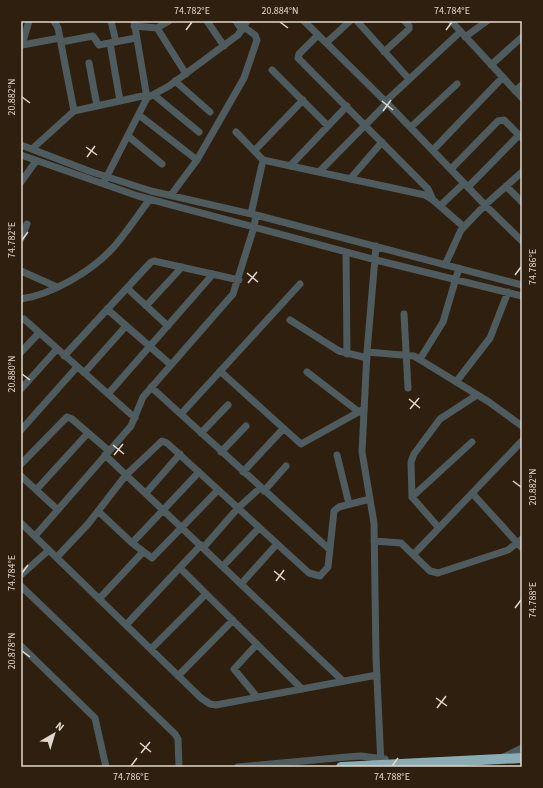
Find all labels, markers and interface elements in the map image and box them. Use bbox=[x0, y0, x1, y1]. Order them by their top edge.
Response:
text: 74.782°E bbox=[174, 4, 210, 18]
text: 20.884°N bbox=[261, 4, 299, 18]
text: 74.784°E bbox=[434, 4, 470, 18]
text: 20.882°N bbox=[5, 78, 19, 116]
text: 74.782°E bbox=[5, 222, 19, 258]
text: 74.786°E bbox=[526, 249, 540, 285]
text: 20.880°N bbox=[5, 355, 19, 393]
text: 20.882°N bbox=[526, 468, 540, 506]
text: 74.784°E bbox=[5, 555, 19, 591]
text: 74.788°E bbox=[526, 582, 540, 618]
text: 20.878°N bbox=[5, 632, 19, 670]
north arrow bbox=[34, 714, 74, 754]
text: N bbox=[52, 718, 67, 735]
text: 74.786°E bbox=[113, 770, 149, 784]
text: 74.788°E bbox=[374, 770, 410, 784]

